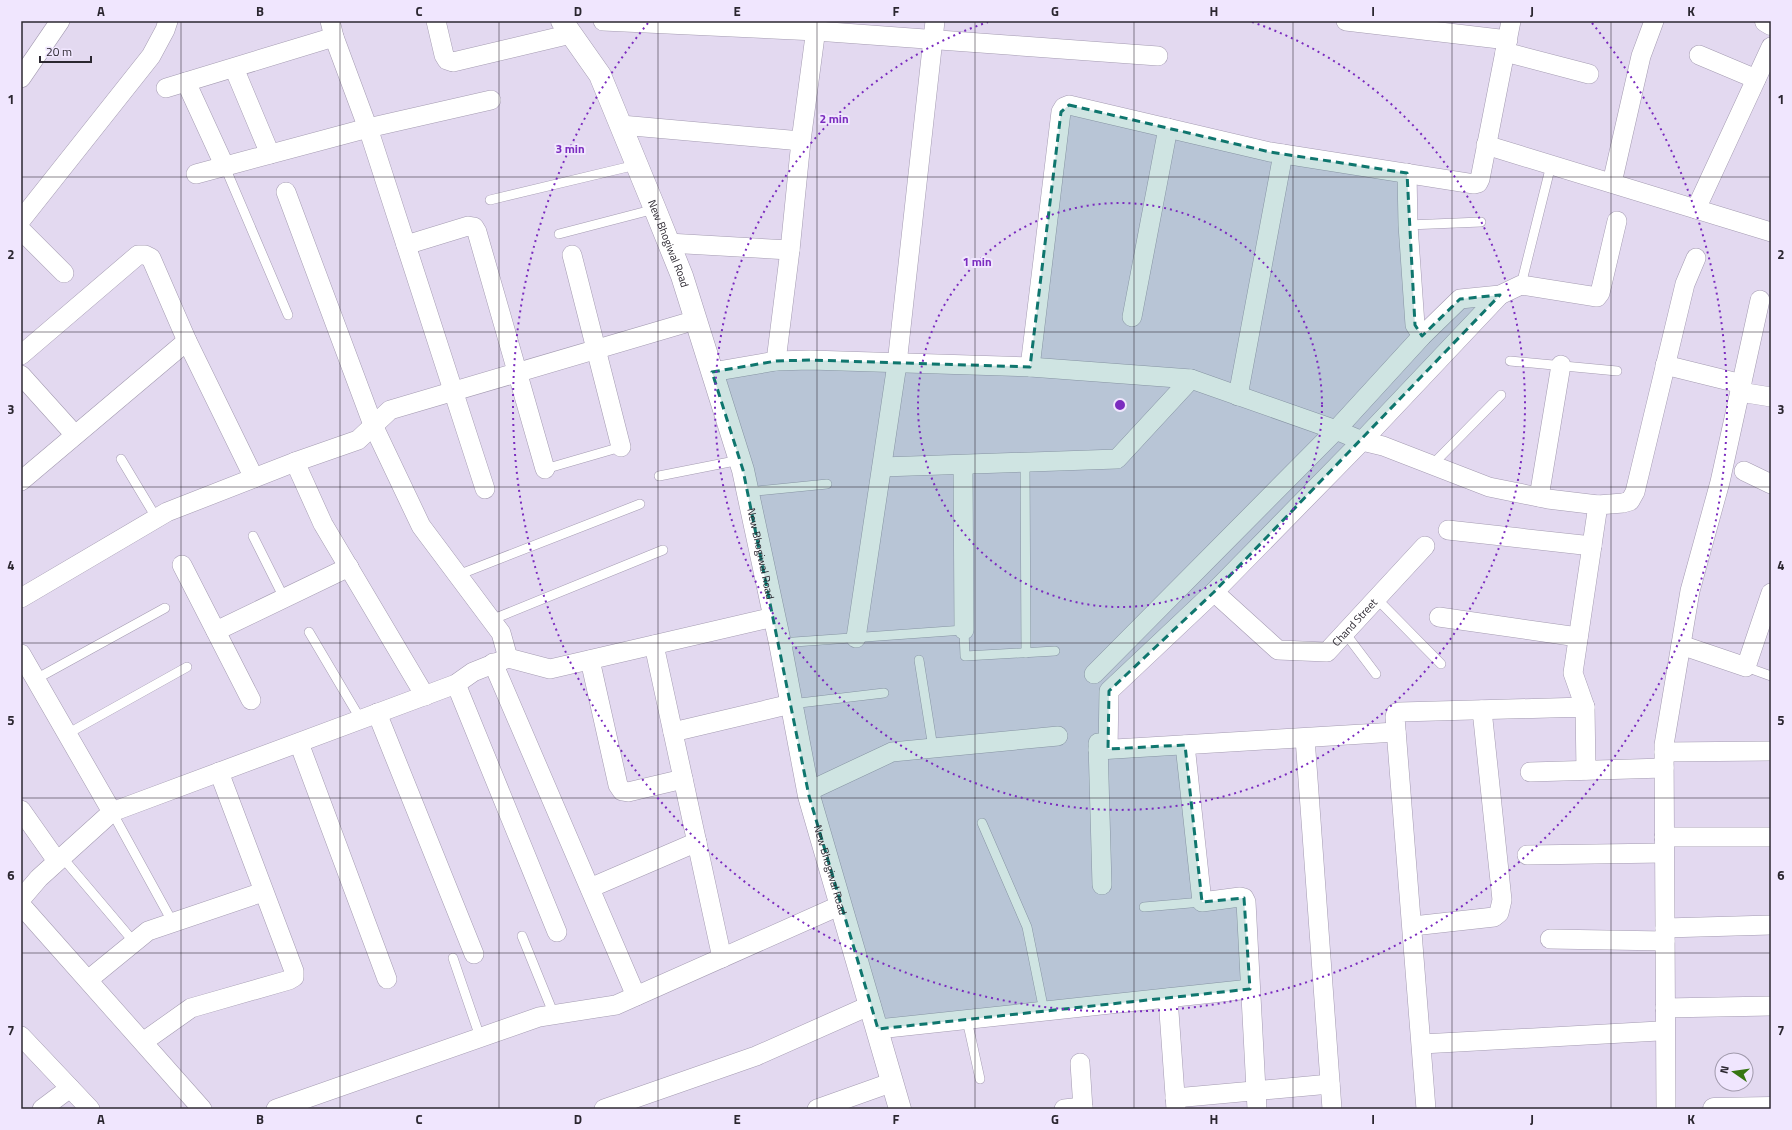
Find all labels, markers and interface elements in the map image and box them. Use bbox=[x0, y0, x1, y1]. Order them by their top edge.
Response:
text: A bbox=[97, 1, 105, 21]
text: B bbox=[256, 1, 264, 21]
text: C bbox=[415, 1, 423, 21]
text: D bbox=[574, 1, 582, 21]
text: E bbox=[733, 1, 741, 21]
text: F bbox=[893, 1, 900, 21]
text: G bbox=[1051, 1, 1059, 21]
text: H bbox=[1210, 1, 1218, 21]
text: I bbox=[1371, 1, 1375, 21]
text: J bbox=[1530, 1, 1534, 21]
text: K bbox=[1687, 1, 1695, 21]
scale bar bbox=[40, 38, 91, 64]
text: 20 m bbox=[46, 42, 72, 61]
text: 1 bbox=[7, 89, 15, 109]
text: 1 bbox=[1777, 89, 1785, 109]
text: 2 min bbox=[819, 109, 849, 128]
text: 3 min bbox=[555, 139, 585, 158]
street label: New Bhogiwal Road bbox=[644, 197, 693, 289]
text: 2 bbox=[7, 244, 15, 264]
text: 2 bbox=[1777, 244, 1785, 264]
text: 1 min bbox=[962, 252, 992, 271]
centre of rings bbox=[1113, 398, 1127, 412]
text: 3 bbox=[7, 399, 15, 419]
text: 3 bbox=[1777, 399, 1785, 419]
street label: New Bhogiwal Road bbox=[743, 507, 778, 601]
text: 4 bbox=[7, 555, 15, 575]
text: 4 bbox=[1777, 555, 1785, 575]
street label: Chand Street bbox=[1328, 595, 1381, 650]
text: 5 bbox=[7, 710, 15, 730]
text: 5 bbox=[1777, 710, 1785, 730]
street label: New Bhogiwal Road bbox=[810, 823, 851, 917]
text: 6 bbox=[7, 865, 15, 885]
text: 6 bbox=[1777, 865, 1785, 885]
text: 7 bbox=[7, 1020, 15, 1040]
text: 7 bbox=[1777, 1020, 1785, 1040]
north arrow bbox=[1714, 1052, 1754, 1092]
text: N bbox=[1716, 1064, 1733, 1075]
text: A bbox=[97, 1109, 105, 1129]
text: B bbox=[256, 1109, 264, 1129]
text: C bbox=[415, 1109, 423, 1129]
text: D bbox=[574, 1109, 582, 1129]
text: E bbox=[733, 1109, 741, 1129]
text: F bbox=[893, 1109, 900, 1129]
text: G bbox=[1051, 1109, 1059, 1129]
text: H bbox=[1210, 1109, 1218, 1129]
text: I bbox=[1371, 1109, 1375, 1129]
text: J bbox=[1530, 1109, 1534, 1129]
text: K bbox=[1687, 1109, 1695, 1129]

